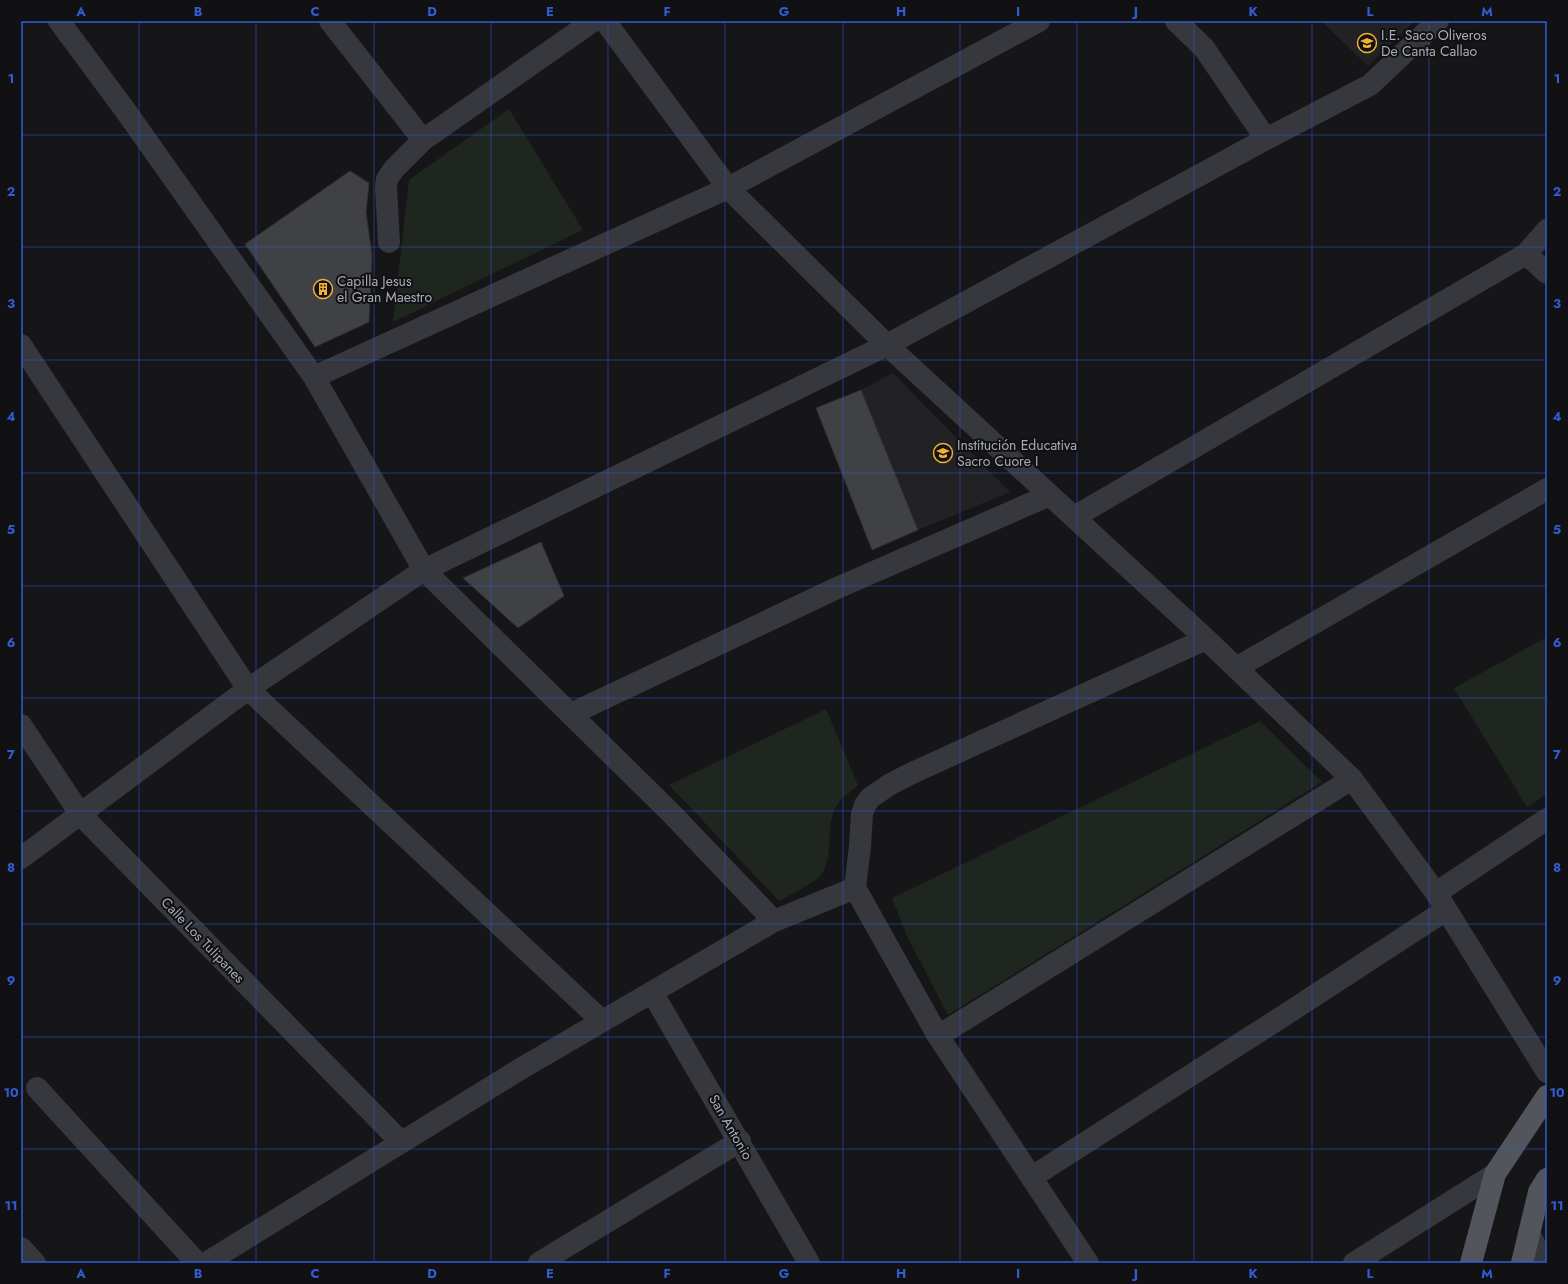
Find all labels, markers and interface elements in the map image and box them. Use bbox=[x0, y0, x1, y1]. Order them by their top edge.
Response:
text: A bbox=[75, 2, 86, 21]
text: B bbox=[194, 2, 203, 21]
text: C bbox=[310, 2, 320, 21]
text: D bbox=[427, 2, 437, 21]
text: E bbox=[546, 2, 554, 21]
text: F bbox=[663, 2, 671, 21]
text: G bbox=[779, 2, 790, 21]
text: H bbox=[896, 2, 906, 21]
text: I bbox=[1016, 2, 1020, 21]
text: J bbox=[1131, 2, 1138, 21]
text: K bbox=[1248, 2, 1258, 21]
text: L bbox=[1367, 2, 1374, 21]
text: M bbox=[1481, 2, 1493, 21]
place label: I.E. Saco Oliveros De Canta Callao bbox=[1381, 25, 1487, 61]
school or university icon: I.E. Saco Oliveros De Canta Callao bbox=[1356, 32, 1378, 54]
text: 1 bbox=[8, 69, 14, 88]
text: 1 bbox=[1554, 69, 1560, 88]
text: 2 bbox=[7, 182, 15, 201]
text: 2 bbox=[1553, 182, 1561, 201]
place label: Capilla Jesus el Gran Maestro bbox=[337, 271, 432, 307]
building icon: Capilla Jesus el Gran Maestro bbox=[312, 278, 334, 300]
text: 3 bbox=[7, 294, 15, 313]
text: 3 bbox=[1553, 294, 1561, 313]
text: 4 bbox=[6, 407, 16, 426]
text: 4 bbox=[1552, 407, 1562, 426]
place label: Institución Educativa Sacro Cuore I bbox=[957, 435, 1077, 471]
school or university icon: Institución Educativa Sacro Cuore I bbox=[932, 442, 954, 464]
text: 5 bbox=[7, 520, 15, 539]
text: 5 bbox=[1553, 520, 1561, 539]
text: 6 bbox=[7, 633, 16, 652]
text: 6 bbox=[1553, 633, 1562, 652]
text: 7 bbox=[7, 745, 15, 764]
text: 7 bbox=[1553, 745, 1561, 764]
text: 8 bbox=[7, 858, 15, 877]
text: 8 bbox=[1553, 858, 1561, 877]
street label: Calle Los Tulipanes bbox=[157, 893, 250, 988]
text: 9 bbox=[7, 971, 16, 990]
text: 9 bbox=[1553, 971, 1562, 990]
text: 10 bbox=[3, 1083, 19, 1102]
text: 10 bbox=[1549, 1083, 1565, 1102]
street label: San Antonio bbox=[704, 1091, 758, 1164]
text: 11 bbox=[4, 1196, 18, 1215]
text: 11 bbox=[1550, 1196, 1564, 1215]
text: A bbox=[75, 1264, 86, 1283]
text: B bbox=[194, 1264, 203, 1283]
text: C bbox=[310, 1264, 320, 1283]
text: D bbox=[427, 1264, 437, 1283]
text: E bbox=[546, 1264, 554, 1283]
text: F bbox=[663, 1264, 671, 1283]
text: G bbox=[779, 1264, 790, 1283]
text: H bbox=[896, 1264, 906, 1283]
text: I bbox=[1016, 1264, 1020, 1283]
text: J bbox=[1131, 1264, 1138, 1283]
text: K bbox=[1248, 1264, 1258, 1283]
text: L bbox=[1367, 1264, 1374, 1283]
text: M bbox=[1481, 1264, 1493, 1283]

